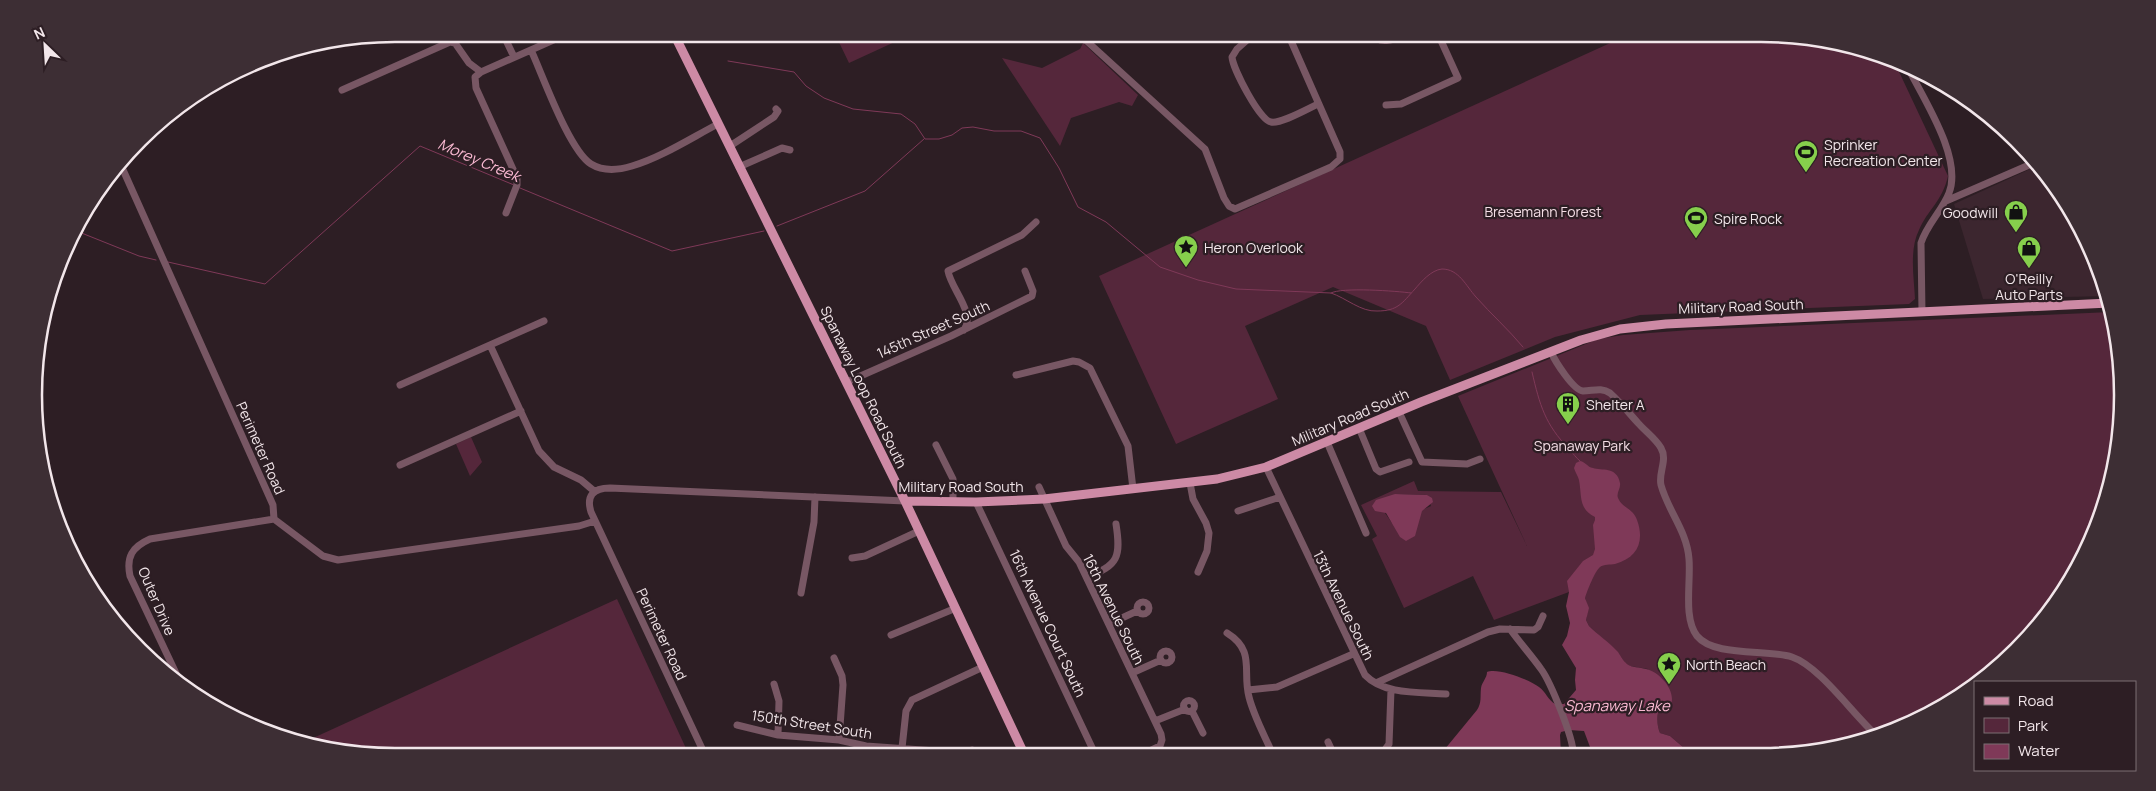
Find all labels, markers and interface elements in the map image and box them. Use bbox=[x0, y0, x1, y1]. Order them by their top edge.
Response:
north arrow bbox=[20, 20, 70, 70]
text: N bbox=[31, 22, 48, 44]
water label: Morey Creek bbox=[435, 133, 526, 188]
place label: Sprinker Recreation Center bbox=[1824, 135, 1943, 170]
sports icon: Sprinker Recreation Center bbox=[1793, 139, 1819, 173]
shop icon: Goodwill bbox=[2003, 199, 2029, 233]
park label: Bresemann Forest bbox=[1484, 202, 1602, 221]
place label: Goodwill bbox=[1943, 203, 1998, 222]
sports icon: Spire Rock bbox=[1683, 205, 1709, 239]
place label: Spire Rock bbox=[1714, 209, 1783, 228]
place icon: Heron Overlook bbox=[1173, 234, 1199, 268]
shop icon: O'Reilly Auto Parts bbox=[2016, 235, 2042, 269]
place label: Heron Overlook bbox=[1204, 238, 1304, 257]
place label: O'Reilly Auto Parts bbox=[1995, 269, 2063, 304]
street label: Military Road South bbox=[1678, 294, 1804, 318]
street label: 145th Street South bbox=[874, 296, 992, 362]
street label: Spanaway Loop Road South bbox=[816, 303, 912, 471]
street label: Military Road South bbox=[1289, 384, 1411, 450]
building icon: Shelter A bbox=[1555, 391, 1581, 425]
place label: Shelter A bbox=[1586, 395, 1645, 414]
street label: Perimeter Road bbox=[232, 399, 290, 497]
park label: Spanaway Park bbox=[1534, 436, 1631, 455]
street label: Military Road South bbox=[898, 477, 1024, 496]
street label: 16th Avenue Court South bbox=[1005, 546, 1091, 700]
street label: 13th Avenue South bbox=[1309, 547, 1379, 663]
street label: 16th Avenue South bbox=[1079, 551, 1149, 667]
street label: Outer Drive bbox=[134, 564, 180, 638]
street label: Perimeter Road bbox=[632, 585, 692, 683]
place icon: North Beach bbox=[1656, 651, 1682, 685]
place label: North Beach bbox=[1686, 655, 1766, 674]
legend bbox=[1974, 681, 2136, 771]
text: Road bbox=[2018, 690, 2054, 711]
water label: Spanaway Lake bbox=[1564, 695, 1671, 716]
street label: 150th Street South bbox=[750, 705, 874, 743]
text: Park bbox=[2018, 715, 2048, 736]
text: Water bbox=[2018, 740, 2060, 761]

